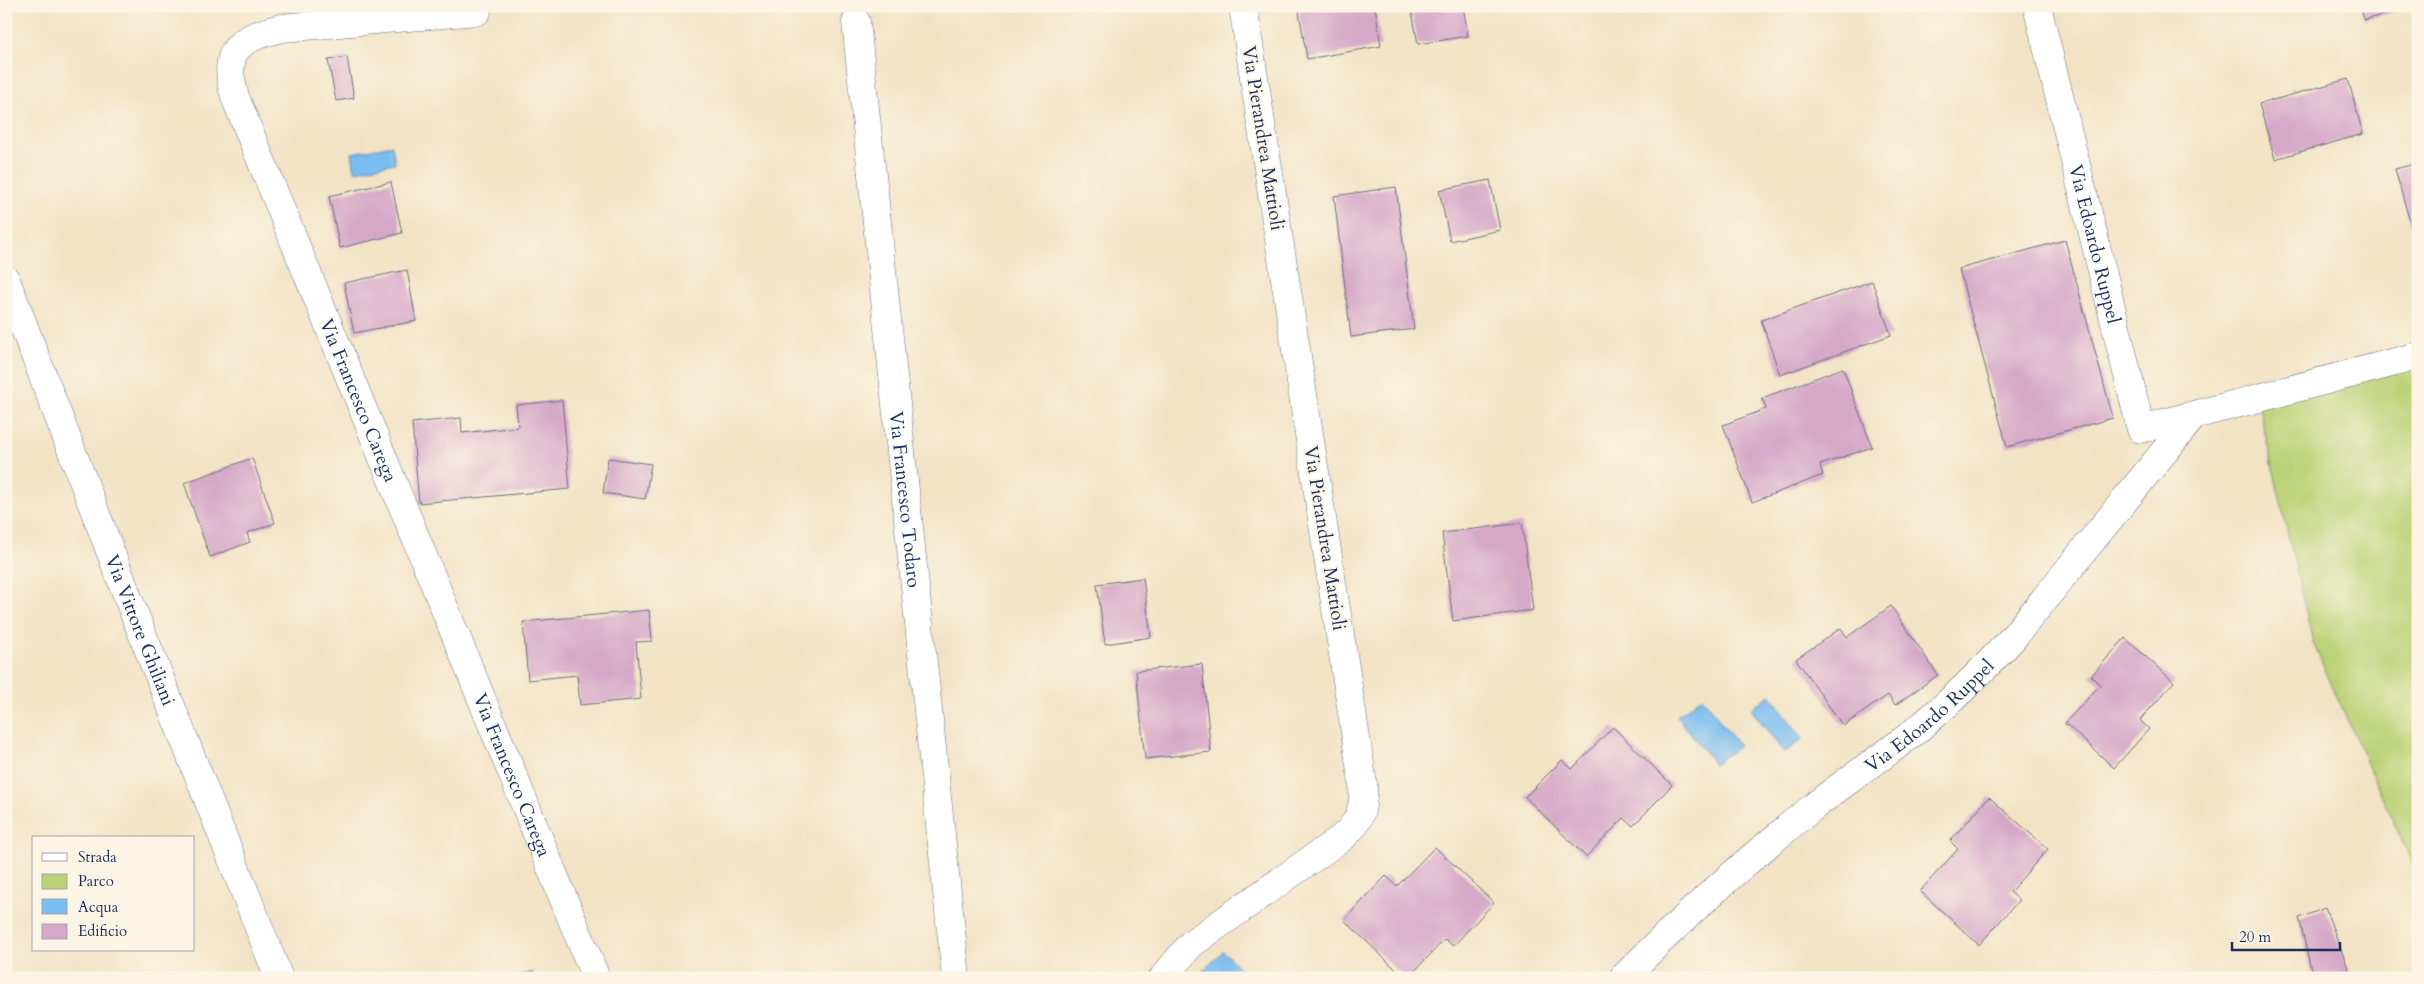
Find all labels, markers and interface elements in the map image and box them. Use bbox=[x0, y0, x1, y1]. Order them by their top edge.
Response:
street label: Via Pierandrea Mattioli bbox=[1236, 44, 1290, 232]
street label: Via Edoardo Ruppel bbox=[2062, 162, 2127, 326]
street label: Via Francesco Carega bbox=[313, 315, 403, 486]
street label: Via Francesco Todaro bbox=[883, 410, 927, 589]
street label: Via Pierandrea Mattioli bbox=[1298, 444, 1352, 632]
street label: Via Vittore Ghiliani bbox=[99, 551, 181, 710]
street label: Via Edoardo Ruppel bbox=[1860, 653, 2000, 779]
street label: Via Francesco Carega bbox=[467, 690, 557, 861]
legend bbox=[32, 836, 195, 952]
text: Strada bbox=[78, 847, 117, 867]
text: Parco bbox=[78, 871, 114, 891]
text: Acqua bbox=[78, 897, 119, 917]
scale bar bbox=[2232, 919, 2339, 951]
text: Edificio bbox=[78, 921, 127, 941]
text: 20 m bbox=[2239, 927, 2271, 947]

